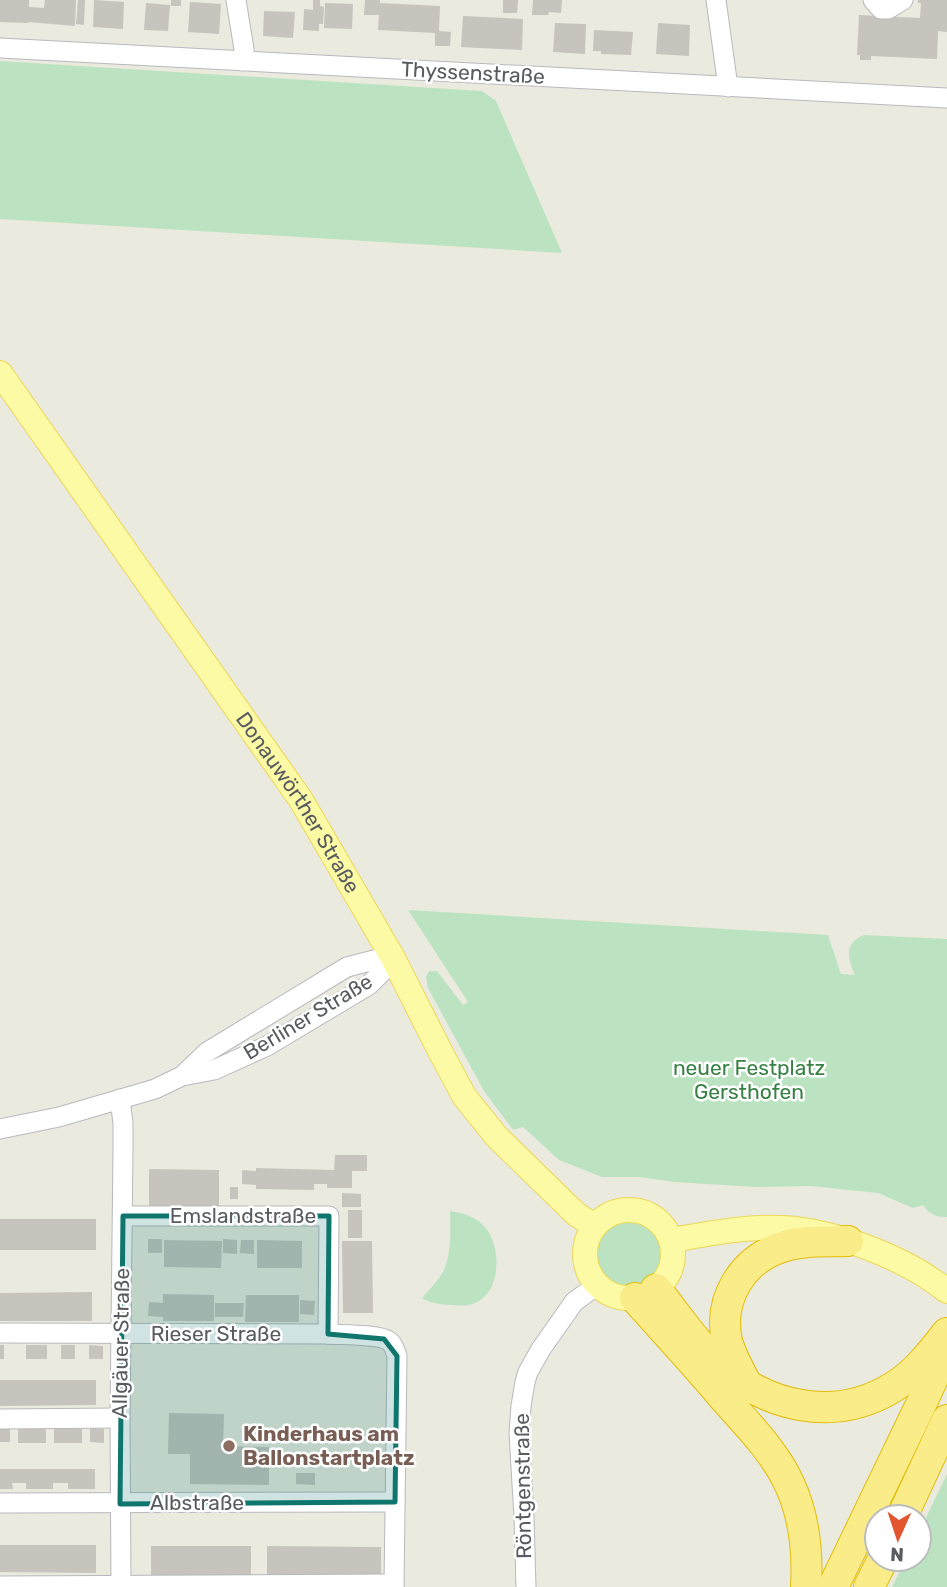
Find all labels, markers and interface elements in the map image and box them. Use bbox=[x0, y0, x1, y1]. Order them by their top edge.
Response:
street label: Thyssenstraße bbox=[401, 56, 545, 89]
street label: Donauwörther Straße bbox=[231, 707, 365, 897]
street label: Berliner Straße bbox=[239, 968, 377, 1065]
park label: neuer Festplatz Gersthofen bbox=[673, 1055, 825, 1104]
street label: Emslandstraße bbox=[170, 1203, 316, 1228]
street label: Allgäuer Straße bbox=[107, 1268, 134, 1418]
street label: Rieser Straße bbox=[151, 1321, 281, 1346]
street label: Röntgenstraße bbox=[509, 1413, 536, 1559]
place label: Kinderhaus am Ballonstartplatz bbox=[243, 1421, 415, 1470]
marker: Kinderhaus am Ballonstartplatz bbox=[221, 1438, 237, 1454]
street label: Albstraße bbox=[150, 1490, 244, 1515]
north arrow bbox=[863, 1503, 933, 1573]
text: N bbox=[890, 1543, 905, 1566]

